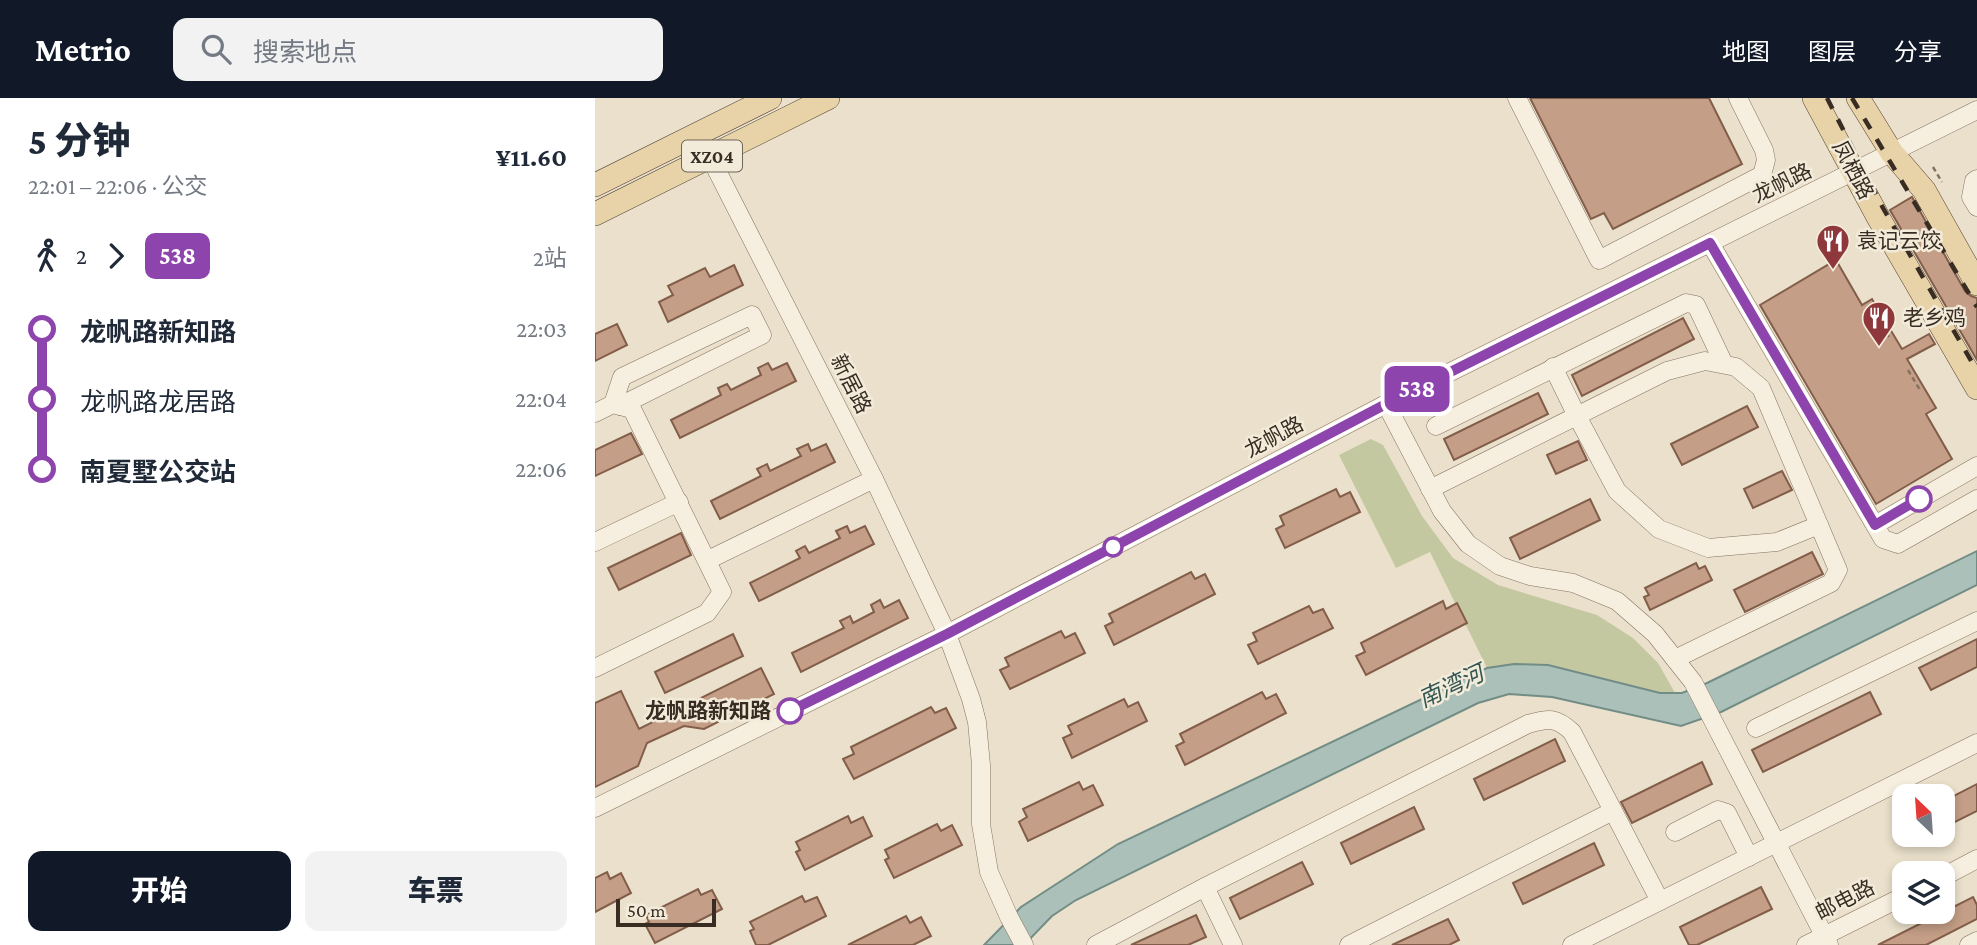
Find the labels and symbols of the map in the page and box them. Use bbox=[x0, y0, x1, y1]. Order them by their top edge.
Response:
street label: 凤栖路 bbox=[1828, 137, 1878, 203]
road number: XZ04 bbox=[682, 141, 742, 172]
street label: 龙帆路 bbox=[1748, 158, 1816, 208]
restaurant icon: 袁记云饺 bbox=[1814, 222, 1852, 271]
place label: 袁记云饺 bbox=[1857, 229, 1941, 253]
restaurant icon: 老乡鸡 bbox=[1860, 299, 1898, 348]
place label: 老乡鸡 bbox=[1903, 306, 1966, 330]
street label: 新居路 bbox=[826, 350, 876, 418]
line badge: 538 bbox=[1377, 366, 1457, 412]
street label: 龙帆路 bbox=[1241, 412, 1307, 462]
unlabelled marker bbox=[1906, 486, 1932, 512]
unlabelled marker bbox=[1103, 537, 1123, 557]
water label: 南湾河 bbox=[1414, 658, 1491, 712]
marker: 龙帆路新知路 bbox=[777, 698, 803, 724]
place label: 龙帆路新知路 bbox=[645, 699, 771, 723]
north arrow bbox=[1892, 784, 1955, 847]
street label: 邮电路 bbox=[1811, 875, 1879, 925]
scale bar bbox=[616, 896, 716, 928]

